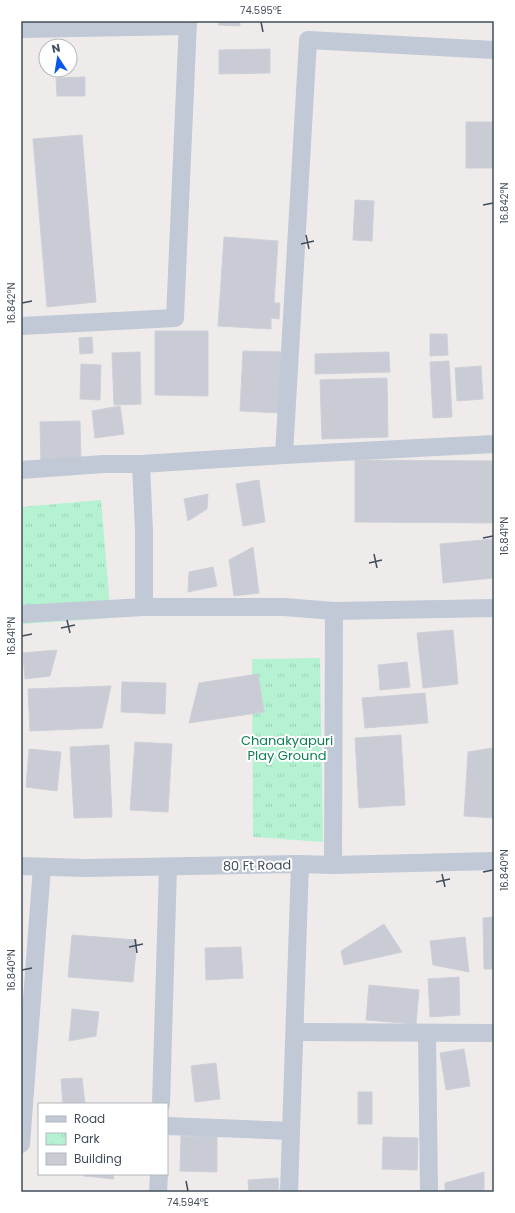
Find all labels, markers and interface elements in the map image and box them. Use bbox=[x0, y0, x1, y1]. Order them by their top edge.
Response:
text: 74.595°E bbox=[240, 3, 282, 18]
north arrow bbox=[38, 38, 78, 78]
text: N bbox=[50, 40, 62, 57]
text: 16.842°N bbox=[497, 182, 512, 224]
text: 16.842°N bbox=[4, 282, 19, 324]
text: 16.841°N bbox=[497, 517, 512, 555]
text: 16.841°N bbox=[4, 617, 19, 655]
park label: Chanakyapuri Play Ground bbox=[241, 731, 333, 765]
text: 16.840°N bbox=[497, 849, 512, 891]
street label: 80 Ft Road bbox=[223, 855, 291, 876]
text: 16.840°N bbox=[4, 949, 19, 991]
legend bbox=[38, 1103, 168, 1175]
text: Road bbox=[74, 1110, 105, 1127]
text: Park bbox=[74, 1130, 101, 1147]
text: Building bbox=[74, 1150, 122, 1167]
text: 74.594°E bbox=[167, 1195, 209, 1210]

